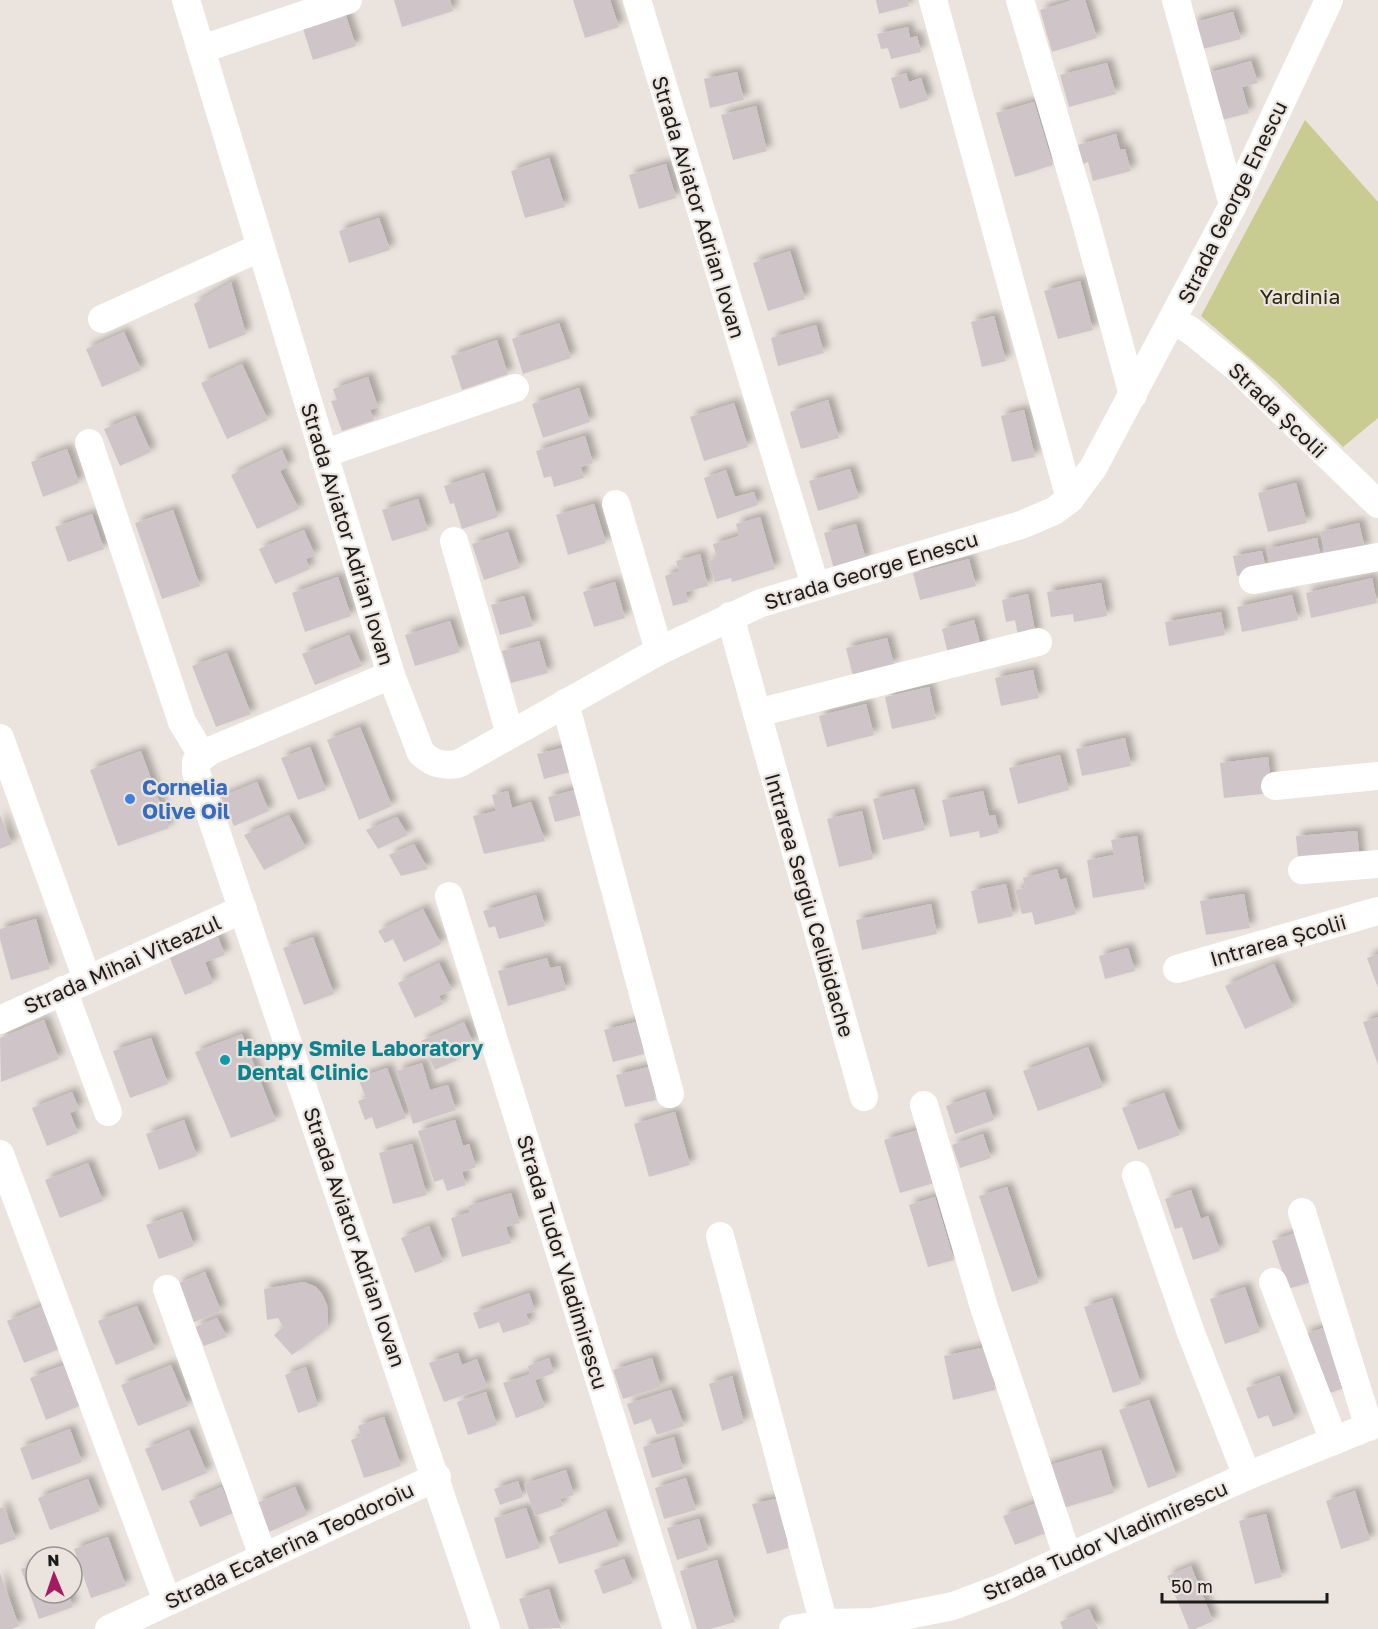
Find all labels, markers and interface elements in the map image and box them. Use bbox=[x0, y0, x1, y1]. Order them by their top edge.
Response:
street label: Strada Aviator Adrian Iovan bbox=[647, 73, 751, 341]
street label: Strada George Enescu bbox=[1172, 96, 1292, 308]
park label: Yardinia bbox=[1260, 283, 1340, 309]
street label: Strada Școlii bbox=[1223, 357, 1333, 463]
street label: Strada Aviator Adrian Iovan bbox=[296, 400, 400, 668]
street label: Strada George Enescu bbox=[761, 525, 981, 615]
street label: Intrarea Sergiu Celibidache bbox=[760, 770, 860, 1040]
place label: Cornelia Olive Oil bbox=[142, 774, 230, 824]
marker: Cornelia Olive Oil bbox=[123, 792, 137, 806]
street label: Intrarea Școlii bbox=[1207, 908, 1349, 972]
street label: Strada Mihai Viteazul bbox=[19, 909, 225, 1019]
place label: Happy Smile Laboratory Dental Clinic bbox=[237, 1035, 484, 1085]
marker: Happy Smile Laboratory Dental Clinic bbox=[218, 1053, 232, 1067]
street label: Strada Aviator Adrian Iovan bbox=[298, 1104, 412, 1370]
street label: Strada Tudor Vladimirescu bbox=[512, 1132, 614, 1392]
street label: Strada Tudor Vladimirescu bbox=[979, 1474, 1231, 1606]
street label: Strada Ecaterina Teodoroiu bbox=[160, 1476, 418, 1614]
north arrow bbox=[24, 1545, 84, 1605]
text: N bbox=[47, 1550, 60, 1570]
scale bar bbox=[1162, 1566, 1327, 1604]
text: 50 m bbox=[1171, 1575, 1213, 1597]

